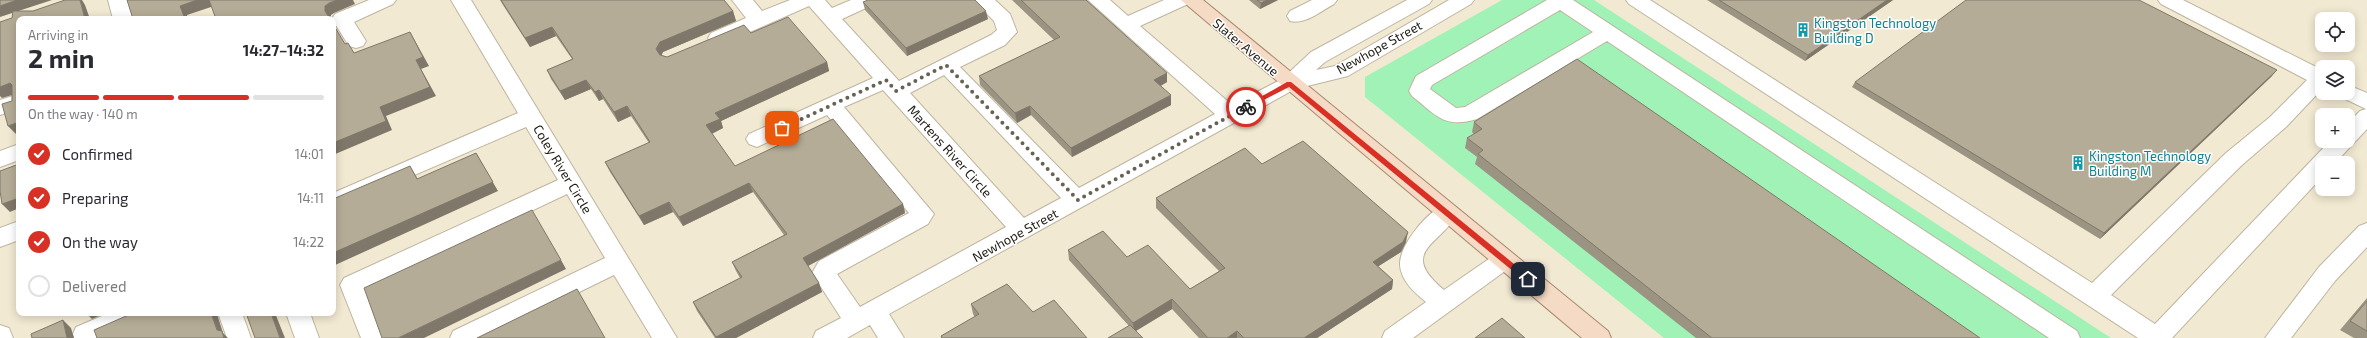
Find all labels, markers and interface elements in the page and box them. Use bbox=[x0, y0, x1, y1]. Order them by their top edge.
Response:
map controls bbox=[2315, 12, 2355, 196]
button: locate bbox=[2315, 12, 2355, 52]
street label: Slater Avenue bbox=[1210, 15, 1282, 79]
place label: Kingston Technology Building D bbox=[1814, 15, 1936, 46]
street label: Newhope Street bbox=[1333, 17, 1425, 77]
building icon: Kingston Technology Building D bbox=[1795, 22, 1811, 38]
text: Arriving in bbox=[28, 27, 88, 43]
text: 14:27–14:32 bbox=[243, 41, 324, 59]
text: 2 min bbox=[28, 42, 94, 73]
button: layers bbox=[2315, 60, 2355, 100]
courier bbox=[1226, 87, 1266, 127]
icon: bike bbox=[1235, 96, 1257, 118]
street label: Martens River Circle bbox=[904, 102, 996, 200]
text: On the way · 140 m bbox=[28, 106, 138, 122]
button: + bbox=[2315, 108, 2355, 148]
pin bbox=[765, 111, 799, 145]
icon: bag bbox=[771, 117, 793, 139]
street label: Coley River Circle bbox=[530, 122, 596, 216]
icon: check bbox=[28, 143, 50, 165]
text: Confirmed bbox=[62, 145, 133, 163]
text: 14:01 bbox=[295, 146, 324, 162]
place label: Kingston Technology Building M bbox=[2089, 148, 2211, 179]
building icon: Kingston Technology Building M bbox=[2070, 155, 2086, 171]
button: − bbox=[2315, 156, 2355, 196]
icon: check bbox=[28, 187, 50, 209]
text: Preparing bbox=[62, 189, 128, 207]
text: 14:11 bbox=[297, 190, 324, 206]
street label: Newhope Street bbox=[969, 205, 1061, 265]
icon: check bbox=[28, 231, 50, 253]
text: On the way bbox=[62, 233, 138, 251]
text: 14:22 bbox=[293, 234, 324, 250]
pin bbox=[1511, 262, 1545, 296]
icon: home bbox=[1517, 268, 1539, 290]
text: Delivered bbox=[62, 277, 127, 295]

